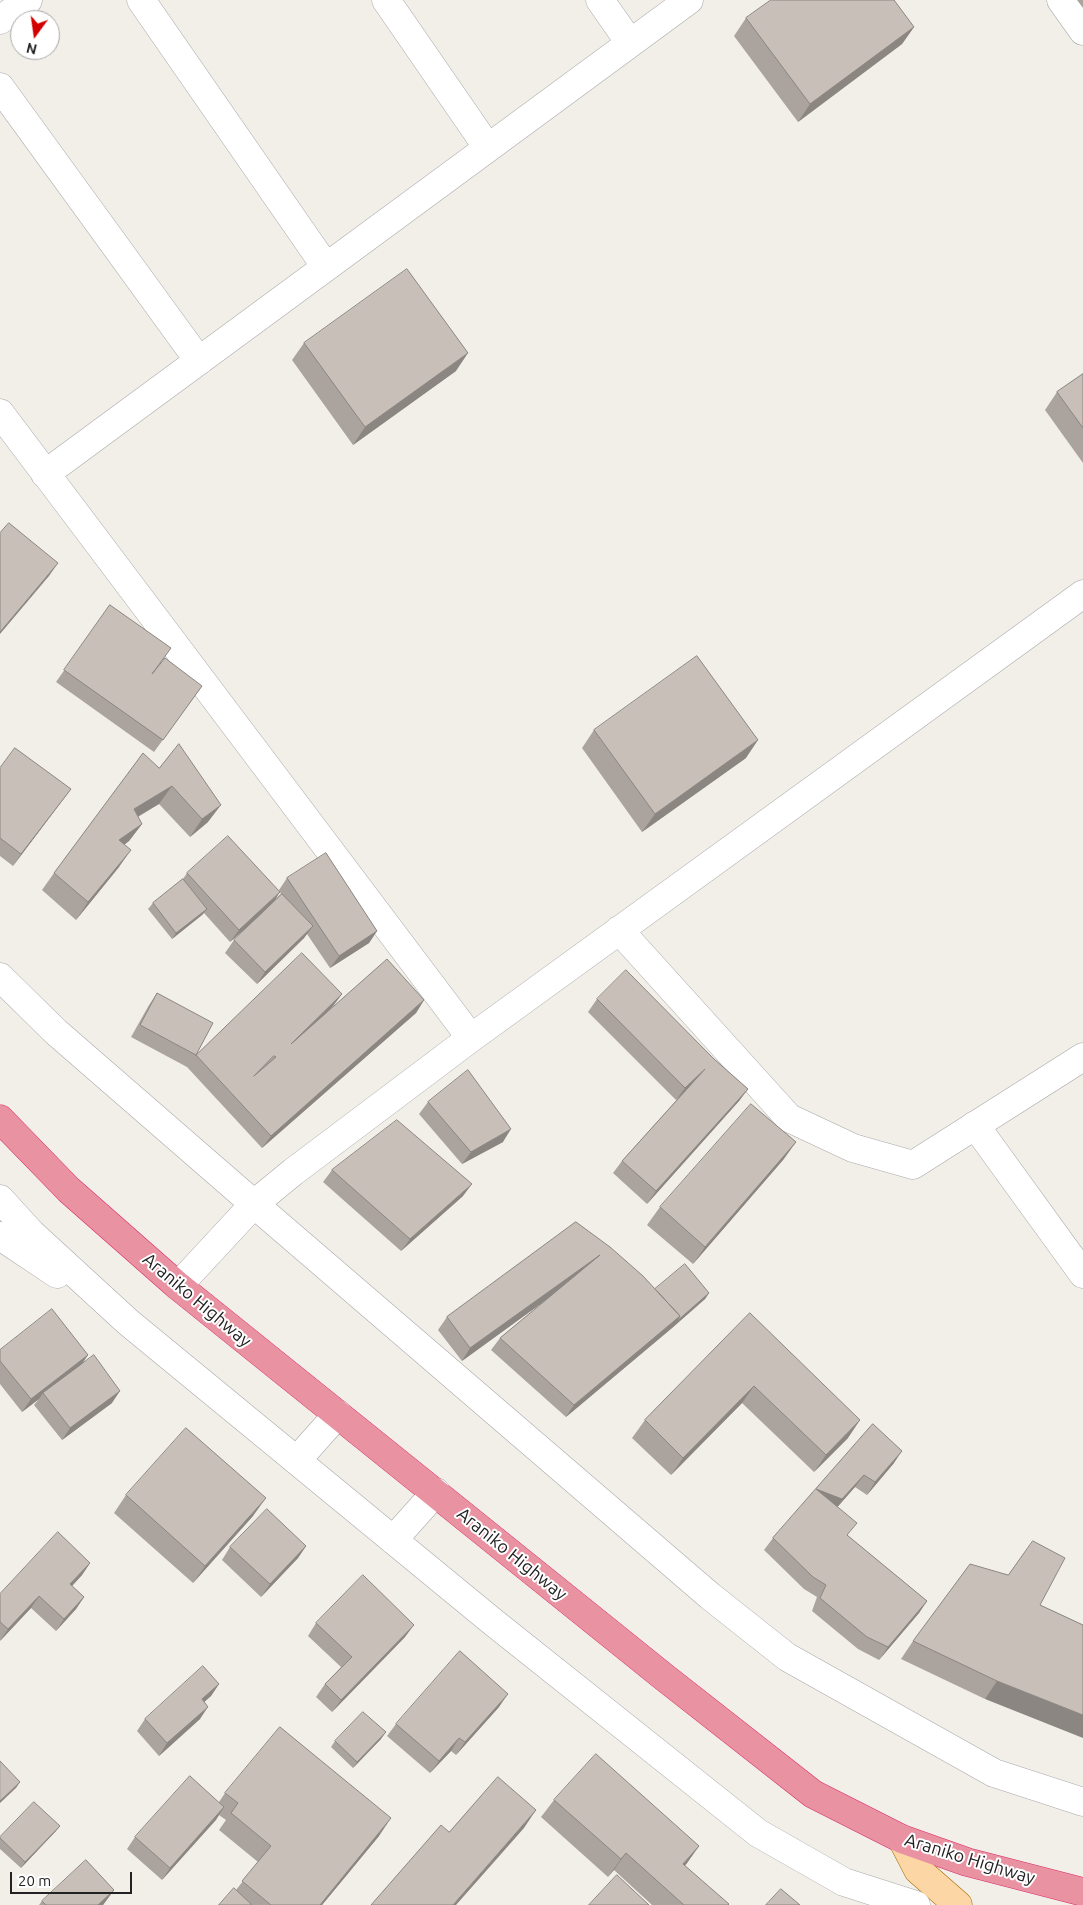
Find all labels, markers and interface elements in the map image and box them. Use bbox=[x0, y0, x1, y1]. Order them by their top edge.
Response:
north arrow bbox=[10, 10, 60, 60]
text: N bbox=[25, 40, 39, 58]
street label: Araniko Highway bbox=[138, 1248, 256, 1352]
street label: Araniko Highway bbox=[453, 1503, 571, 1605]
street label: Araniko Highway bbox=[902, 1829, 1038, 1889]
scale bar bbox=[12, 1862, 135, 1894]
text: 20 m bbox=[18, 1872, 51, 1889]

